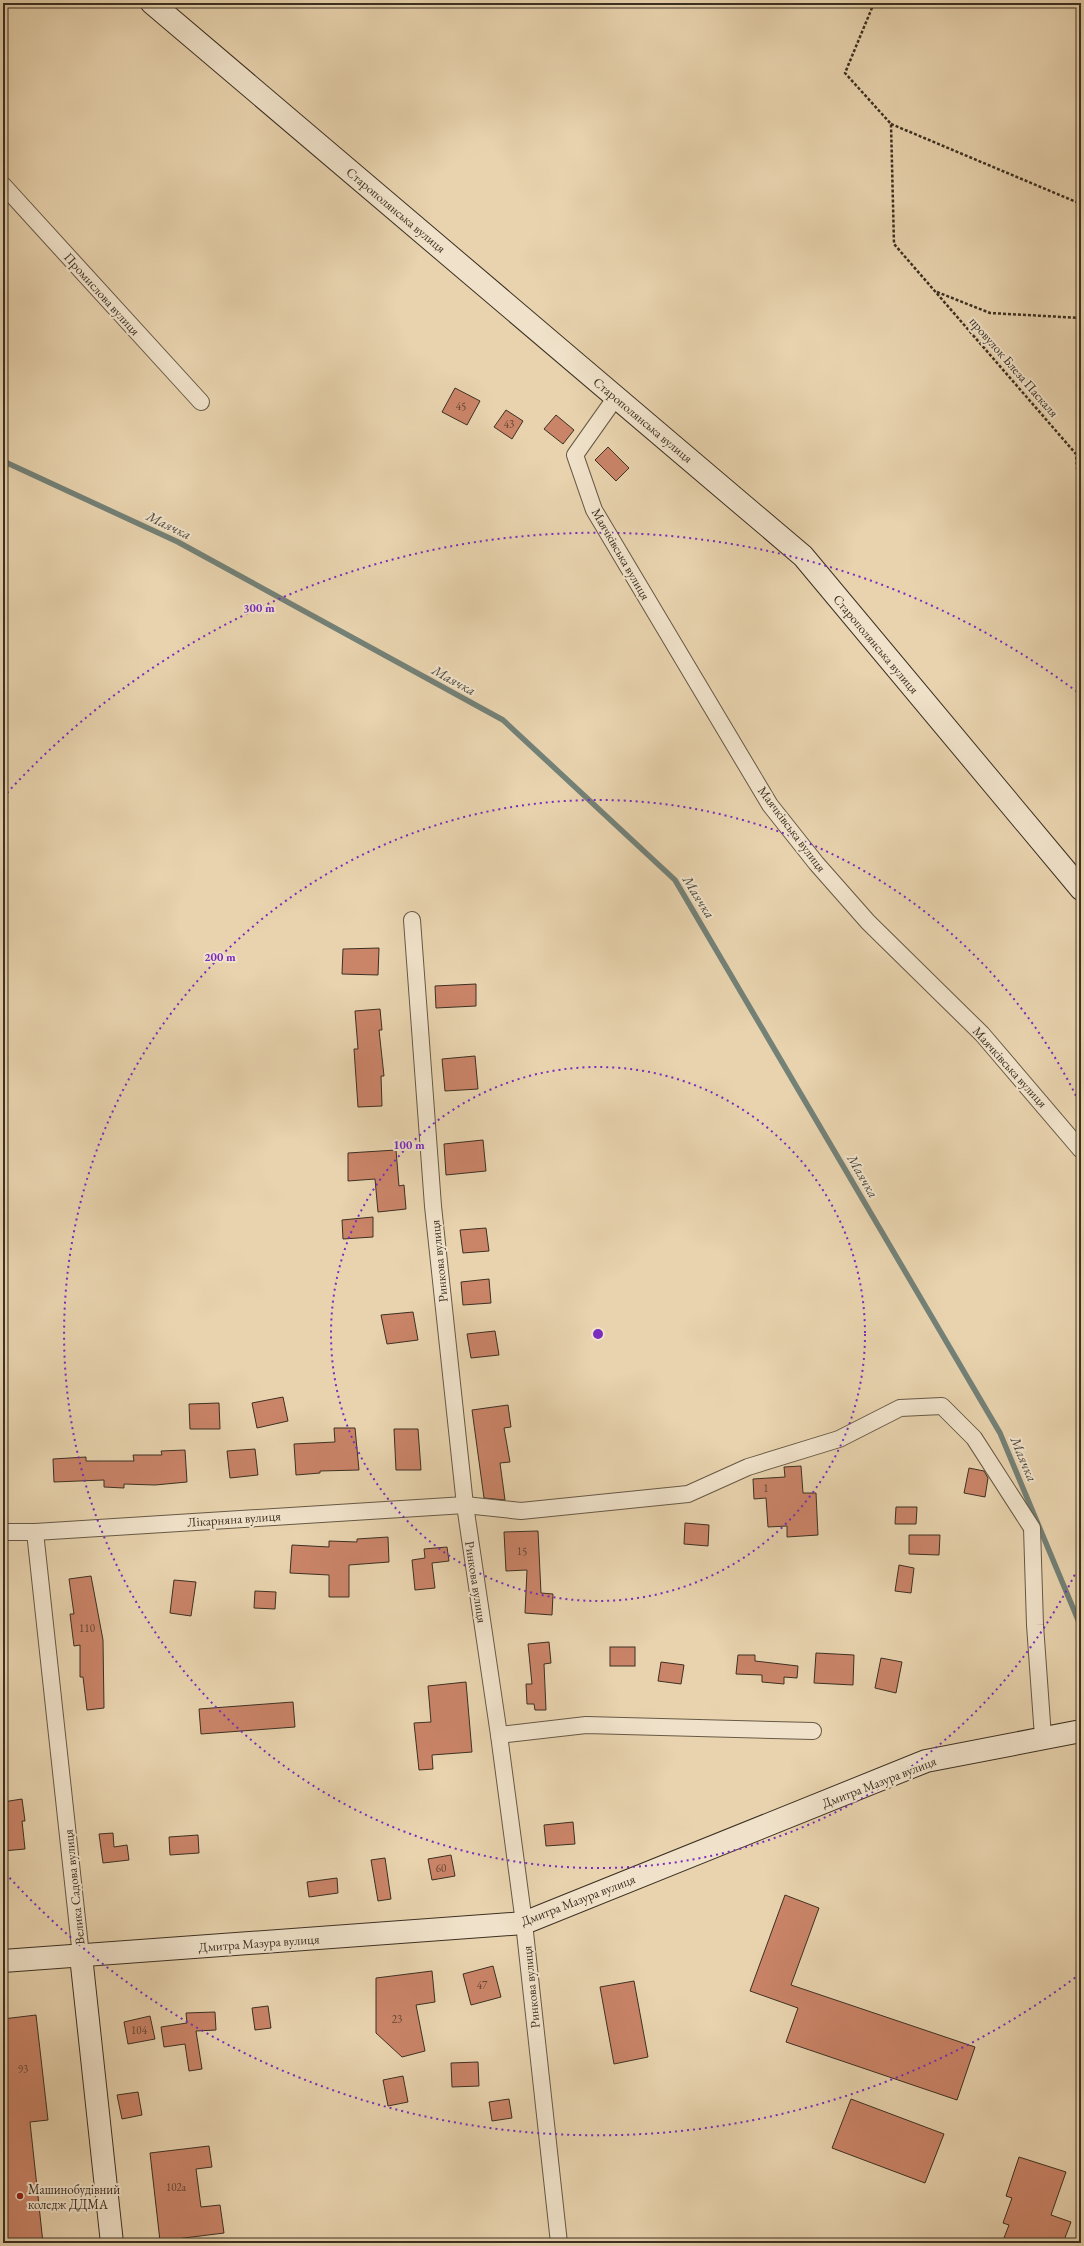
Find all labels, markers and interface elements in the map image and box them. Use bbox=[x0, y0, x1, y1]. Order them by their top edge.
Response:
street label: Старополянська вулиця bbox=[343, 163, 449, 257]
street label: Промислова вулиця bbox=[60, 249, 144, 339]
street label: провулок Блеза Паскаля bbox=[966, 313, 1063, 421]
street label: Старополянська вулиця bbox=[590, 373, 696, 467]
house number: 45 bbox=[456, 399, 466, 413]
house number: 43 bbox=[504, 417, 514, 431]
street label: Маячківська вулиця bbox=[588, 505, 654, 603]
water label: Маячка bbox=[143, 506, 194, 544]
street label: Старополянська вулиця bbox=[829, 591, 923, 697]
text: 300 m bbox=[243, 600, 275, 616]
water label: Маячка bbox=[428, 660, 479, 699]
street label: Маячківська вулиця bbox=[754, 783, 830, 876]
water label: Маячка bbox=[678, 871, 719, 922]
text: 200 m bbox=[204, 949, 236, 965]
street label: Маячківська вулиця bbox=[969, 1023, 1051, 1111]
text: 100 m bbox=[393, 1137, 425, 1153]
water label: Маячка bbox=[843, 1150, 883, 1201]
street label: Ринкова вулиця bbox=[426, 1219, 452, 1303]
centre of rings bbox=[591, 1327, 605, 1341]
water label: Маячка bbox=[1006, 1433, 1042, 1484]
house number: 1 bbox=[763, 1481, 769, 1495]
street label: Лікарняна вулиця bbox=[187, 1507, 282, 1531]
street label: Ринкова вулиця bbox=[461, 1540, 491, 1624]
house number: 15 bbox=[517, 1544, 527, 1558]
house number: 110 bbox=[79, 1621, 95, 1635]
street label: Дмитра Мазура вулиця bbox=[819, 1752, 939, 1812]
street label: Велика Садова вулиця bbox=[59, 1828, 89, 1946]
house number: 60 bbox=[436, 1861, 446, 1875]
street label: Дмитра Мазура вулиця bbox=[518, 1870, 638, 1930]
street label: Дмитра Мазура вулиця bbox=[198, 1930, 320, 1956]
street label: Ринкова вулиця bbox=[518, 1945, 544, 2029]
house number: 47 bbox=[477, 1978, 488, 1992]
house number: 23 bbox=[392, 2012, 402, 2026]
house number: 104 bbox=[131, 2023, 148, 2037]
house number: 93 bbox=[18, 2062, 28, 2076]
house number: 102а bbox=[166, 2180, 187, 2194]
place label: Машинобудівний коледж ДДМА bbox=[28, 2181, 120, 2213]
marker: Машинобудівний коледж ДДМА bbox=[15, 2191, 25, 2201]

